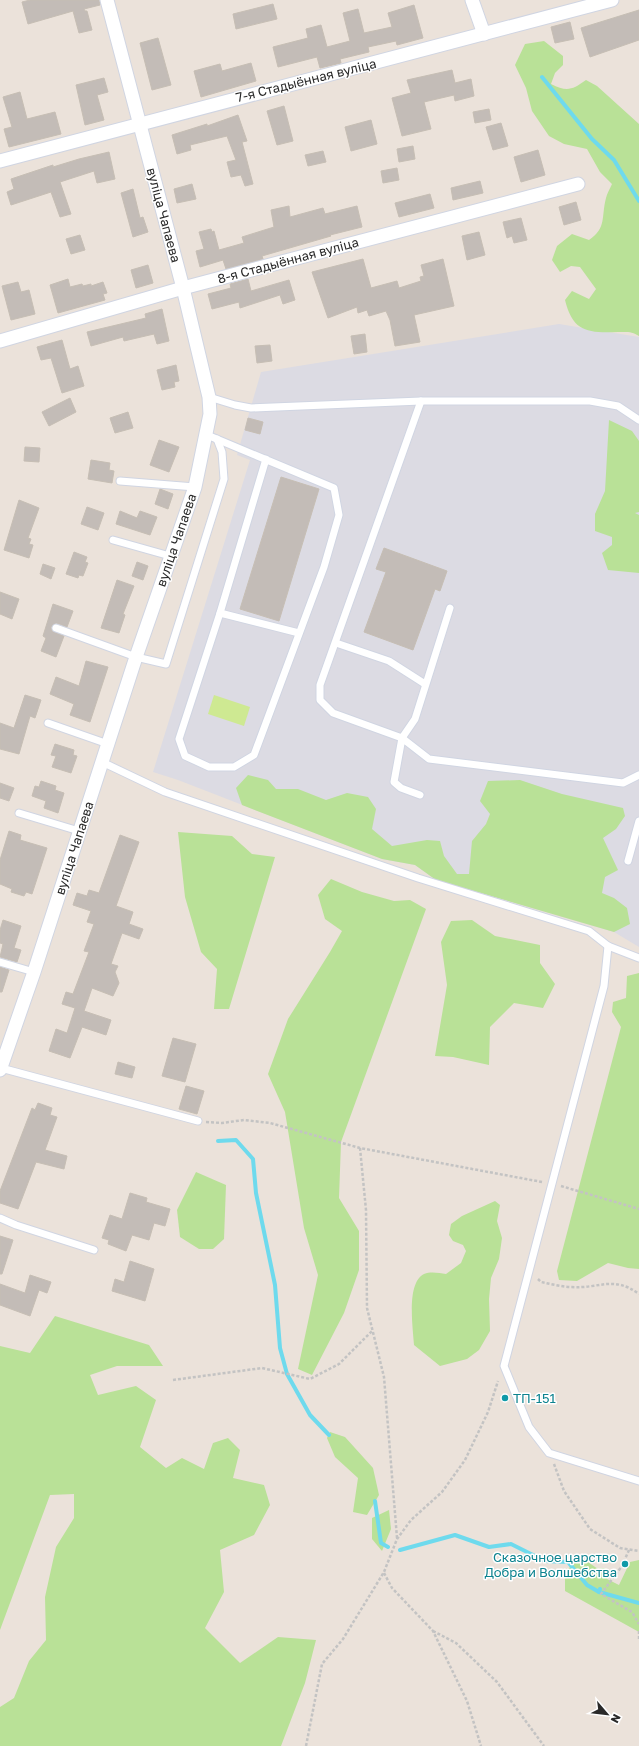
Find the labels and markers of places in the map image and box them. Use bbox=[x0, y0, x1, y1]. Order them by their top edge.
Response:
place label: ТП-151 bbox=[513, 1390, 556, 1406]
marker: ТП-151 bbox=[500, 1393, 510, 1403]
place label: Сказочное царство Добра и Волшебства bbox=[484, 1549, 617, 1580]
marker: Сказочное царство Добра и Волшебства bbox=[620, 1559, 630, 1569]

